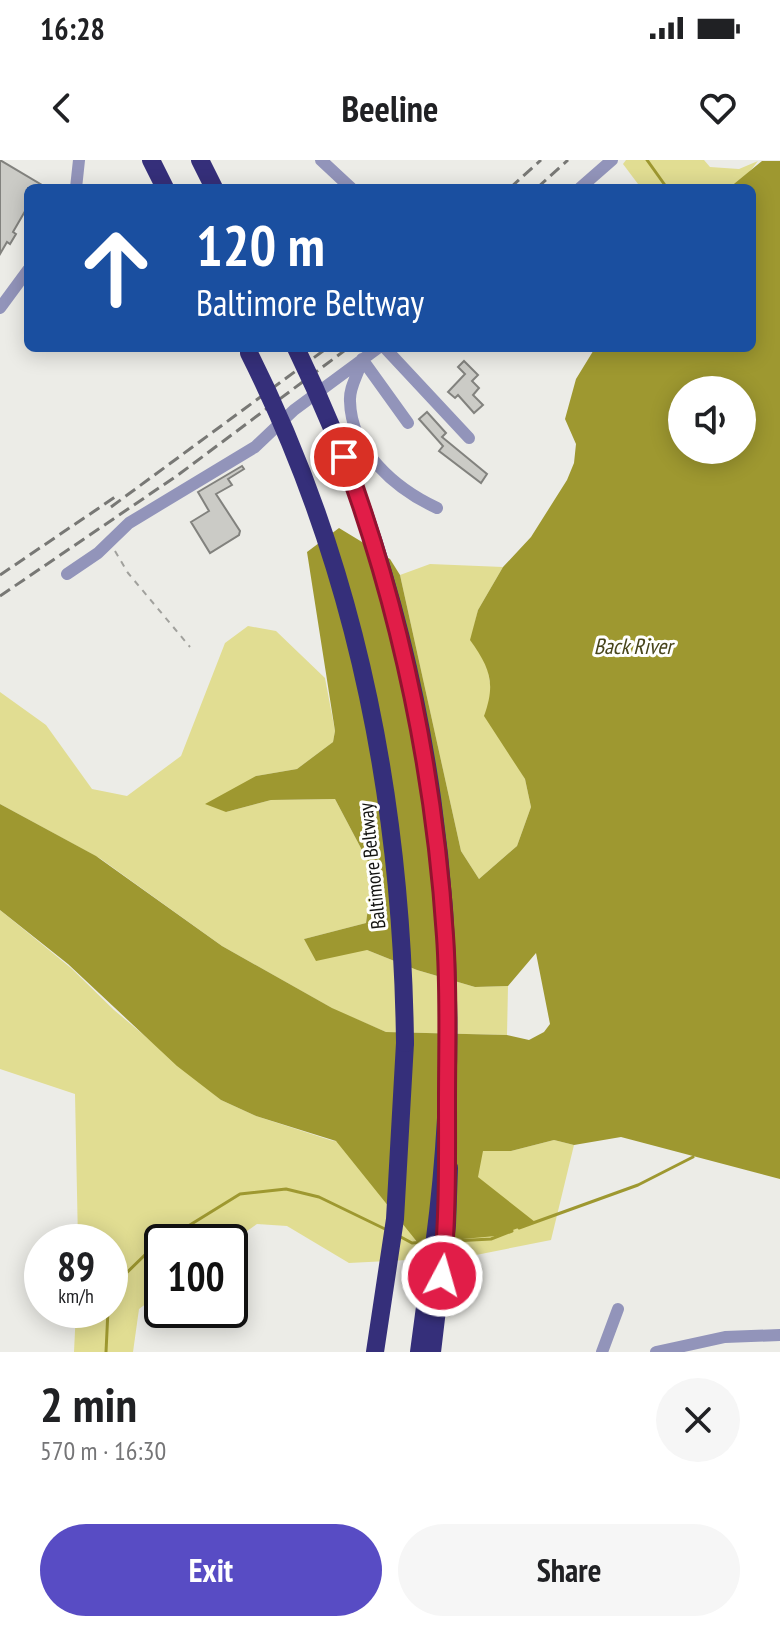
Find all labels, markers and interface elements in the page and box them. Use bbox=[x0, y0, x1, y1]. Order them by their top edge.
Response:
text: 16:28 bbox=[40, 9, 105, 48]
text: Beeline bbox=[342, 85, 438, 132]
icon: back bbox=[40, 86, 84, 130]
icon: heart bbox=[696, 86, 740, 130]
text: 120 m bbox=[196, 209, 325, 281]
icon: ahead bbox=[64, 216, 168, 320]
text: Baltimore Beltway bbox=[196, 279, 424, 326]
map controls bbox=[668, 376, 756, 464]
button: sound bbox=[668, 376, 756, 464]
pin bbox=[310, 423, 378, 491]
icon: arrive bbox=[322, 435, 366, 479]
water label: Back River bbox=[594, 632, 675, 660]
street label: Baltimore Beltway bbox=[352, 801, 392, 930]
speed limit sign: 100 bbox=[144, 1224, 248, 1328]
position arrow bbox=[400, 1234, 484, 1318]
text: 89 bbox=[57, 1240, 95, 1292]
text: km/h bbox=[58, 1283, 94, 1309]
text: 2 min bbox=[40, 1373, 137, 1435]
button: close bbox=[656, 1378, 740, 1462]
text: 570 m · 16:30 bbox=[40, 1434, 166, 1467]
button: Exit bbox=[40, 1524, 382, 1616]
button: Share bbox=[398, 1524, 740, 1616]

